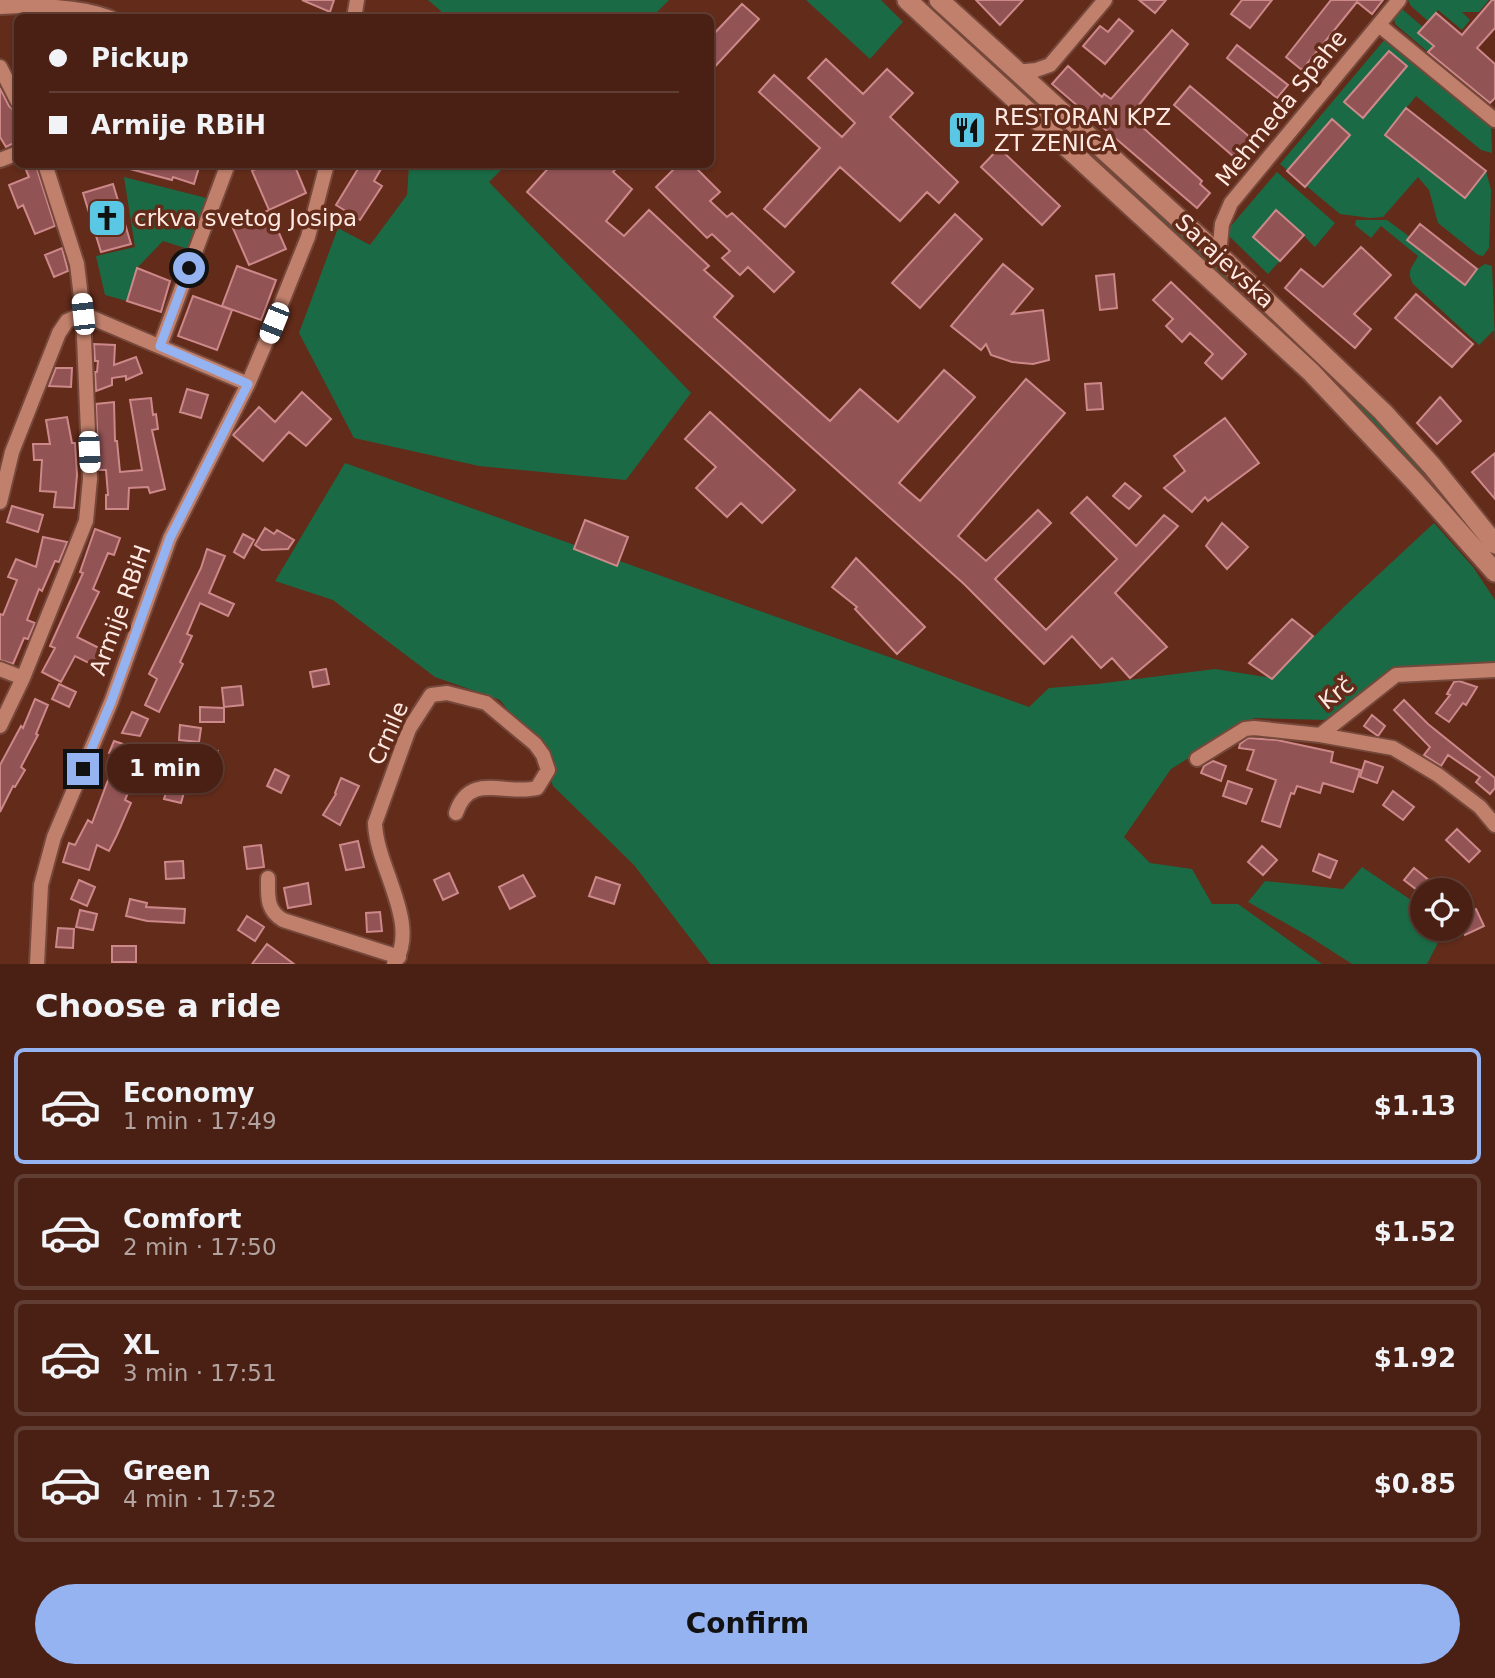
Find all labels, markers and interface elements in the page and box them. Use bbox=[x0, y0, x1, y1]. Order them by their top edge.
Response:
street label: Mehmeda Spahe bbox=[1210, 25, 1352, 191]
text: Pickup bbox=[91, 43, 189, 73]
place label: RESTORAN KPZ ZT ZENICA bbox=[994, 104, 1171, 156]
restaurant icon: RESTORAN KPZ ZT ZENICA bbox=[946, 109, 988, 151]
text: Armije RBiH bbox=[91, 110, 266, 140]
church icon: crkva svetog Josipa bbox=[86, 197, 128, 239]
place label: crkva svetog Josipa bbox=[134, 205, 357, 231]
street label: Sarajevska bbox=[1170, 209, 1280, 313]
route start bbox=[173, 252, 205, 284]
car bbox=[71, 292, 96, 336]
car bbox=[257, 300, 292, 346]
car bbox=[78, 430, 101, 474]
street label: Armije RBiH bbox=[84, 541, 156, 679]
street label: Krč bbox=[1314, 671, 1358, 715]
street label: Crnile bbox=[363, 697, 413, 769]
callout: 1 min bbox=[108, 744, 223, 794]
route end bbox=[67, 753, 99, 785]
text: 1 min bbox=[129, 755, 201, 781]
map controls bbox=[1410, 878, 1473, 941]
button: locate bbox=[1410, 878, 1473, 941]
text: Choose a ride bbox=[35, 987, 281, 1025]
icon: car bbox=[39, 1075, 102, 1138]
text: Economy bbox=[123, 1078, 254, 1108]
text: $1.13 bbox=[1374, 1091, 1456, 1121]
text: 1 min · 17:49 bbox=[123, 1108, 277, 1134]
icon: car bbox=[39, 1201, 102, 1264]
text: Comfort bbox=[123, 1204, 241, 1234]
text: $1.52 bbox=[1374, 1217, 1456, 1247]
text: 2 min · 17:50 bbox=[123, 1234, 277, 1260]
icon: car bbox=[39, 1327, 102, 1390]
text: XL bbox=[123, 1330, 160, 1360]
text: $1.92 bbox=[1374, 1343, 1456, 1373]
text: 3 min · 17:51 bbox=[123, 1360, 277, 1386]
icon: car bbox=[39, 1453, 102, 1516]
text: Green bbox=[123, 1456, 211, 1486]
text: $0.85 bbox=[1374, 1469, 1456, 1499]
text: 4 min · 17:52 bbox=[123, 1486, 277, 1512]
button: Confirm bbox=[35, 1584, 1460, 1664]

